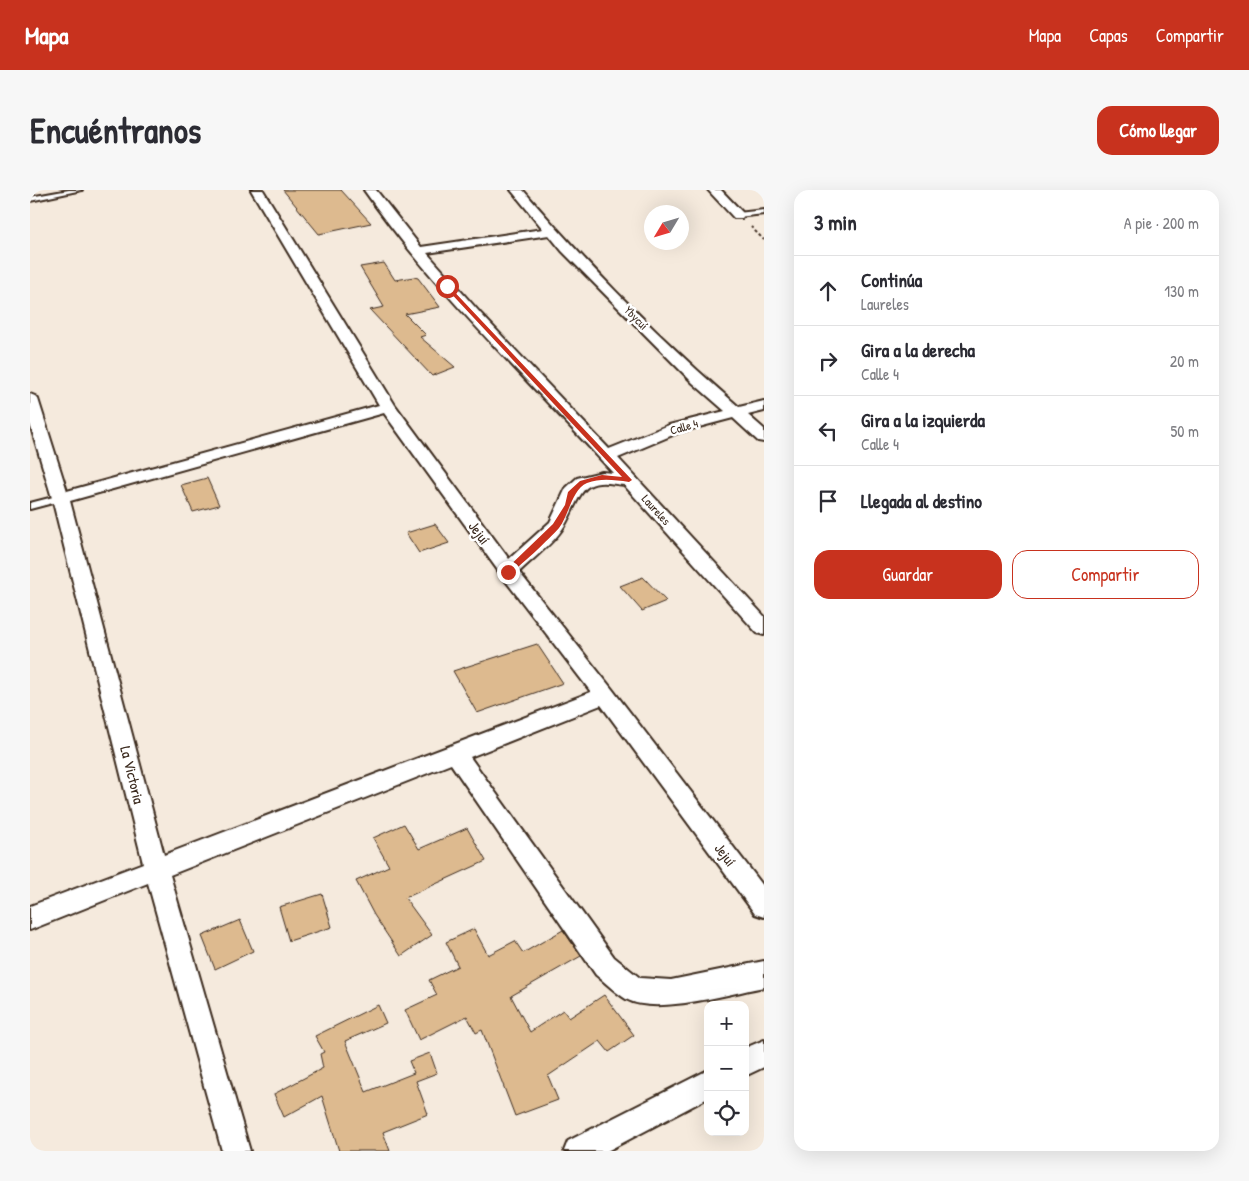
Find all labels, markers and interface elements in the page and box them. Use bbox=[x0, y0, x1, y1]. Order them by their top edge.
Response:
text: Mapa bbox=[25, 19, 68, 51]
text: Mapa bbox=[1029, 23, 1061, 48]
text: Capas bbox=[1089, 23, 1128, 48]
text: Compartir bbox=[1156, 23, 1224, 48]
button: Cómo llegar bbox=[1097, 106, 1219, 155]
text: Encuéntranos bbox=[30, 107, 201, 154]
north arrow bbox=[644, 205, 689, 250]
text: 3 min bbox=[814, 208, 857, 237]
text: A pie · 200 m bbox=[1124, 212, 1199, 234]
text: Continúa bbox=[861, 267, 922, 293]
route start bbox=[436, 275, 459, 298]
icon: ahead bbox=[814, 277, 842, 305]
text: 130 m bbox=[1164, 280, 1199, 302]
text: Laureles bbox=[861, 293, 909, 315]
street label: Ybycuí bbox=[621, 302, 652, 334]
text: Gira a la derecha bbox=[861, 337, 975, 363]
icon: right bbox=[814, 347, 842, 375]
text: 20 m bbox=[1170, 350, 1199, 372]
text: Calle 4 bbox=[861, 363, 899, 385]
text: Gira a la izquierda bbox=[861, 407, 985, 433]
street label: Calle 4 bbox=[668, 414, 700, 439]
icon: left bbox=[814, 417, 842, 445]
text: 50 m bbox=[1171, 420, 1199, 442]
text: Calle 4 bbox=[861, 433, 899, 455]
icon: arrive bbox=[814, 487, 842, 515]
text: Llegada al destino bbox=[861, 488, 982, 514]
street label: Laureles bbox=[638, 491, 675, 529]
street label: Jejuí bbox=[464, 517, 495, 549]
button: Guardar bbox=[814, 550, 1002, 599]
button: Compartir bbox=[1012, 550, 1199, 599]
route end bbox=[497, 561, 520, 584]
street label: La Victoria bbox=[115, 744, 150, 806]
street label: Jejuí bbox=[710, 839, 741, 871]
map controls bbox=[704, 1001, 749, 1136]
button: + bbox=[704, 1001, 749, 1046]
button: − bbox=[704, 1046, 749, 1091]
button: locate bbox=[704, 1091, 749, 1136]

